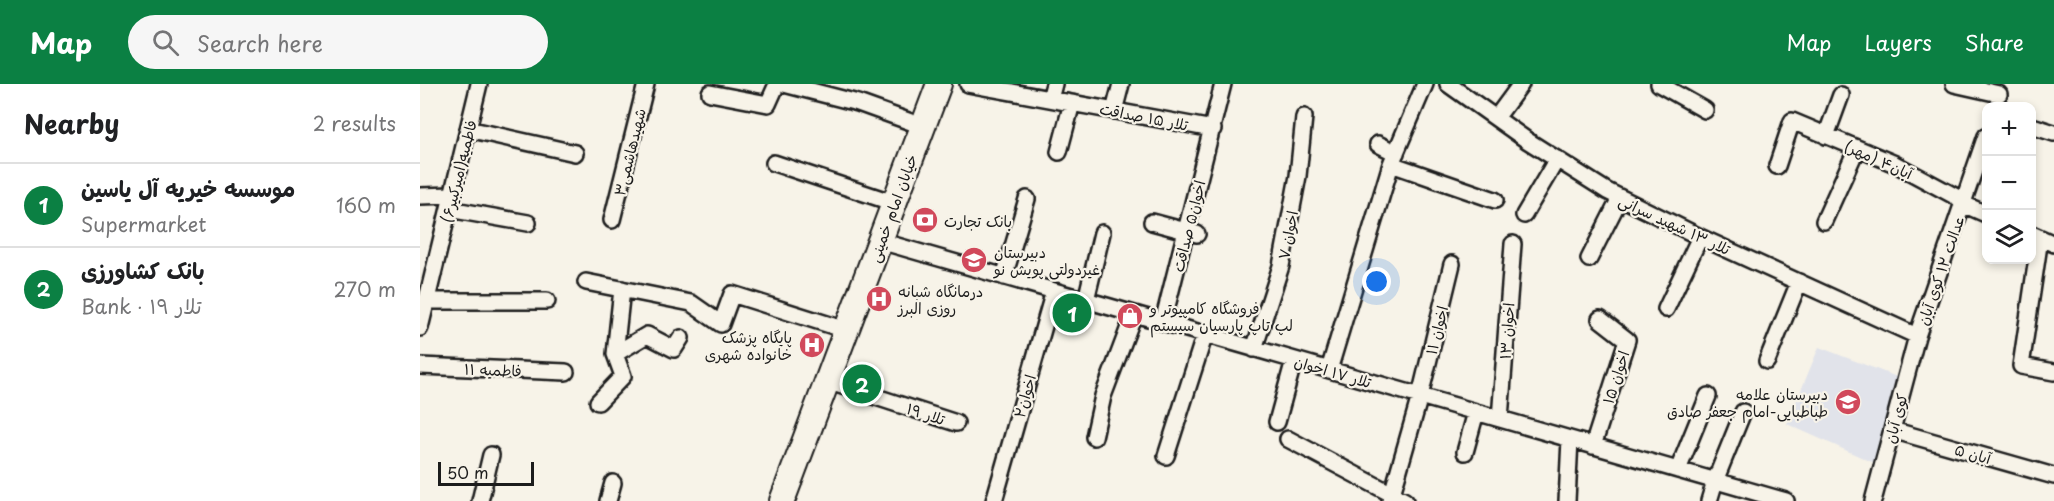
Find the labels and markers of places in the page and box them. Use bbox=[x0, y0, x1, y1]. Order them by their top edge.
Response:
bank icon: بانک تجارت bbox=[910, 205, 940, 235]
place label: بانک تجارت bbox=[944, 209, 1012, 232]
place label: دبیرستان غیردولتی پویش نو bbox=[993, 240, 1100, 280]
school or university icon: دبیرستان غیردولتی پویش نو bbox=[959, 245, 989, 275]
place label: درمانگاه شبانه روزی البرز bbox=[897, 279, 983, 319]
hospital icon: درمانگاه شبانه روزی البرز bbox=[864, 284, 894, 314]
pin: 1 bbox=[1052, 290, 1092, 336]
place label: فروشگاه کامپیوتر و لپ تاپ پارسیان سیستم bbox=[1149, 296, 1293, 338]
shop icon: فروشگاه کامپیوتر و لپ تاپ پارسیان سیستم bbox=[1115, 301, 1145, 331]
place label: پایگاه پزشک خانواده شهری bbox=[705, 325, 792, 365]
hospital icon: پایگاه پزشک خانواده شهری bbox=[797, 330, 827, 360]
pin: 2 bbox=[842, 362, 882, 406]
place label: دبیرستان علامه طباطبایی-امام جعفر صادق bbox=[1667, 382, 1828, 423]
school or university icon: دبیرستان علامه طباطبایی-امام جعفر صادق bbox=[1833, 387, 1863, 417]

